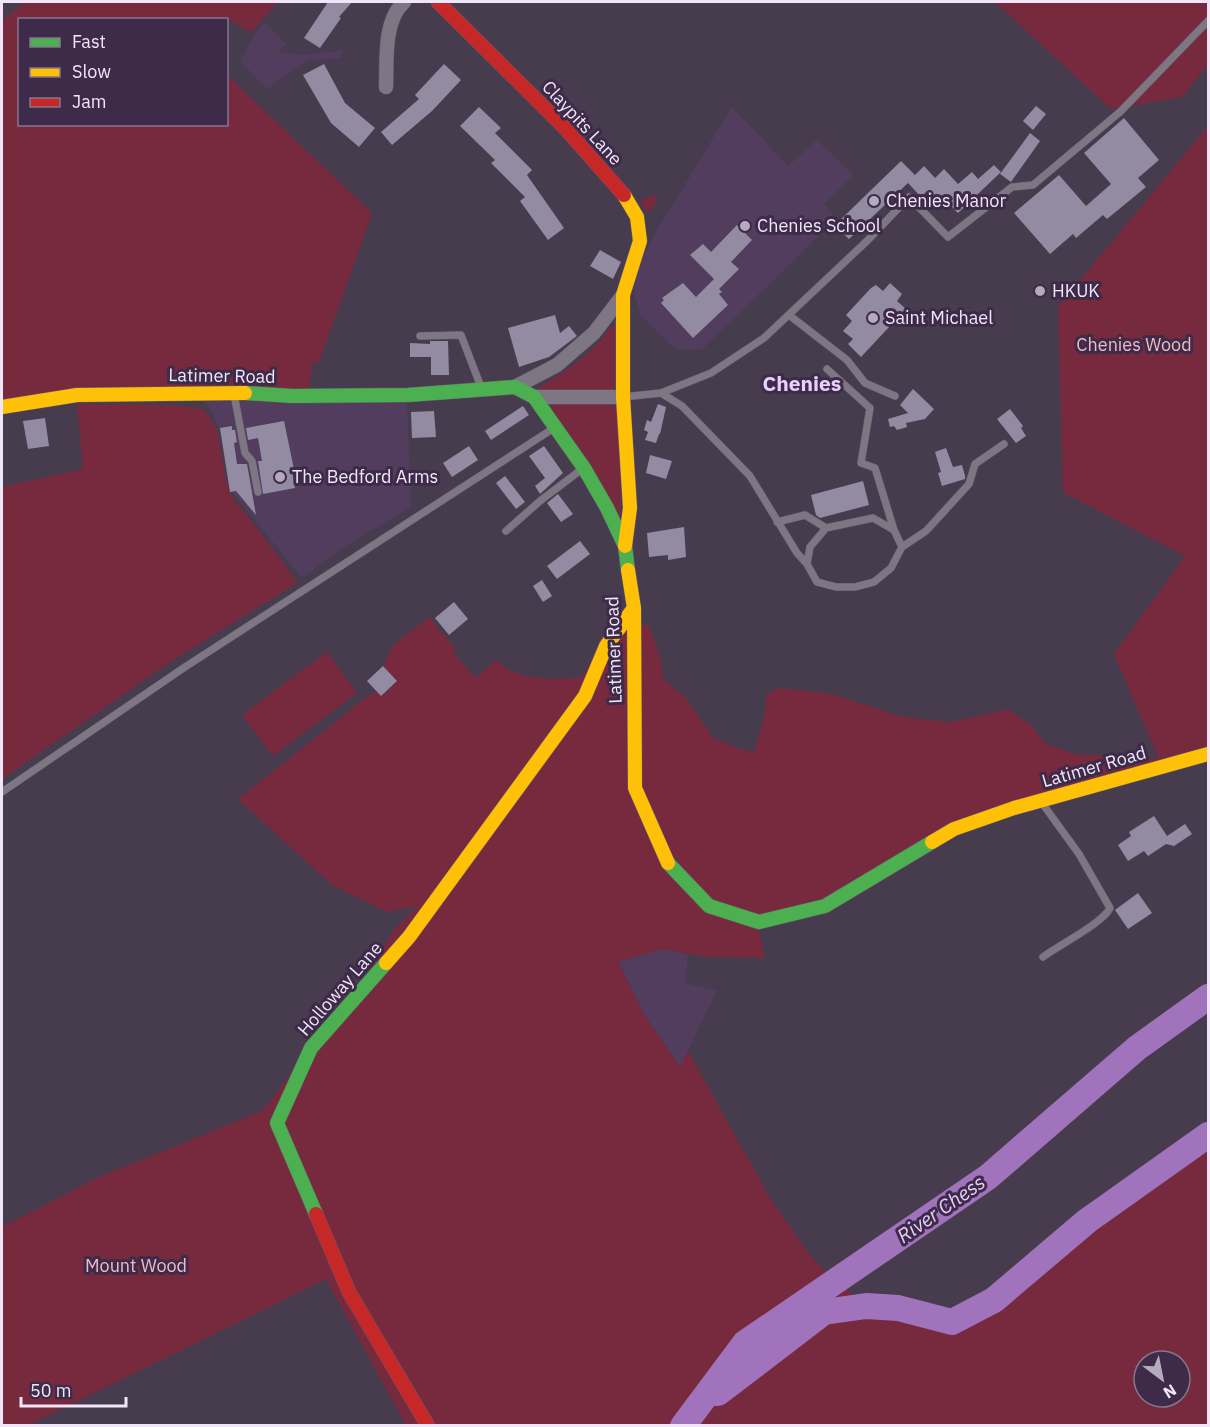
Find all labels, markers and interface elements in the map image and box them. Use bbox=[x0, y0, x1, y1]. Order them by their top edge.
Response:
legend bbox=[18, 18, 228, 126]
text: Fast bbox=[72, 30, 106, 53]
text: Slow bbox=[72, 60, 111, 83]
street label: Claypits Lane bbox=[537, 75, 628, 170]
text: Jam bbox=[72, 90, 107, 113]
place label: Chenies Manor bbox=[886, 189, 1006, 212]
marker: Chenies Manor bbox=[867, 194, 881, 208]
place label: Chenies School bbox=[757, 214, 881, 237]
marker: Chenies School bbox=[738, 219, 752, 233]
place label: HKUK bbox=[1052, 279, 1100, 302]
marker: HKUK bbox=[1033, 284, 1047, 298]
place label: Saint Michael bbox=[885, 306, 993, 329]
marker: Saint Michael bbox=[866, 311, 880, 325]
park label: Chenies Wood bbox=[1076, 333, 1192, 356]
street label: Latimer Road bbox=[168, 363, 276, 388]
district label: Chenies bbox=[763, 369, 841, 397]
place label: The Bedford Arms bbox=[292, 465, 438, 488]
marker: The Bedford Arms bbox=[273, 470, 287, 484]
street label: Latimer Road bbox=[600, 596, 627, 704]
street label: Latimer Road bbox=[1039, 741, 1149, 792]
street label: Holloway Lane bbox=[292, 937, 387, 1041]
water label: River Chess bbox=[891, 1168, 990, 1249]
park label: Mount Wood bbox=[85, 1254, 187, 1277]
north arrow bbox=[1132, 1349, 1192, 1409]
scale bar bbox=[21, 1370, 126, 1408]
text: 50 m bbox=[30, 1379, 72, 1402]
text: N bbox=[1160, 1380, 1180, 1403]

